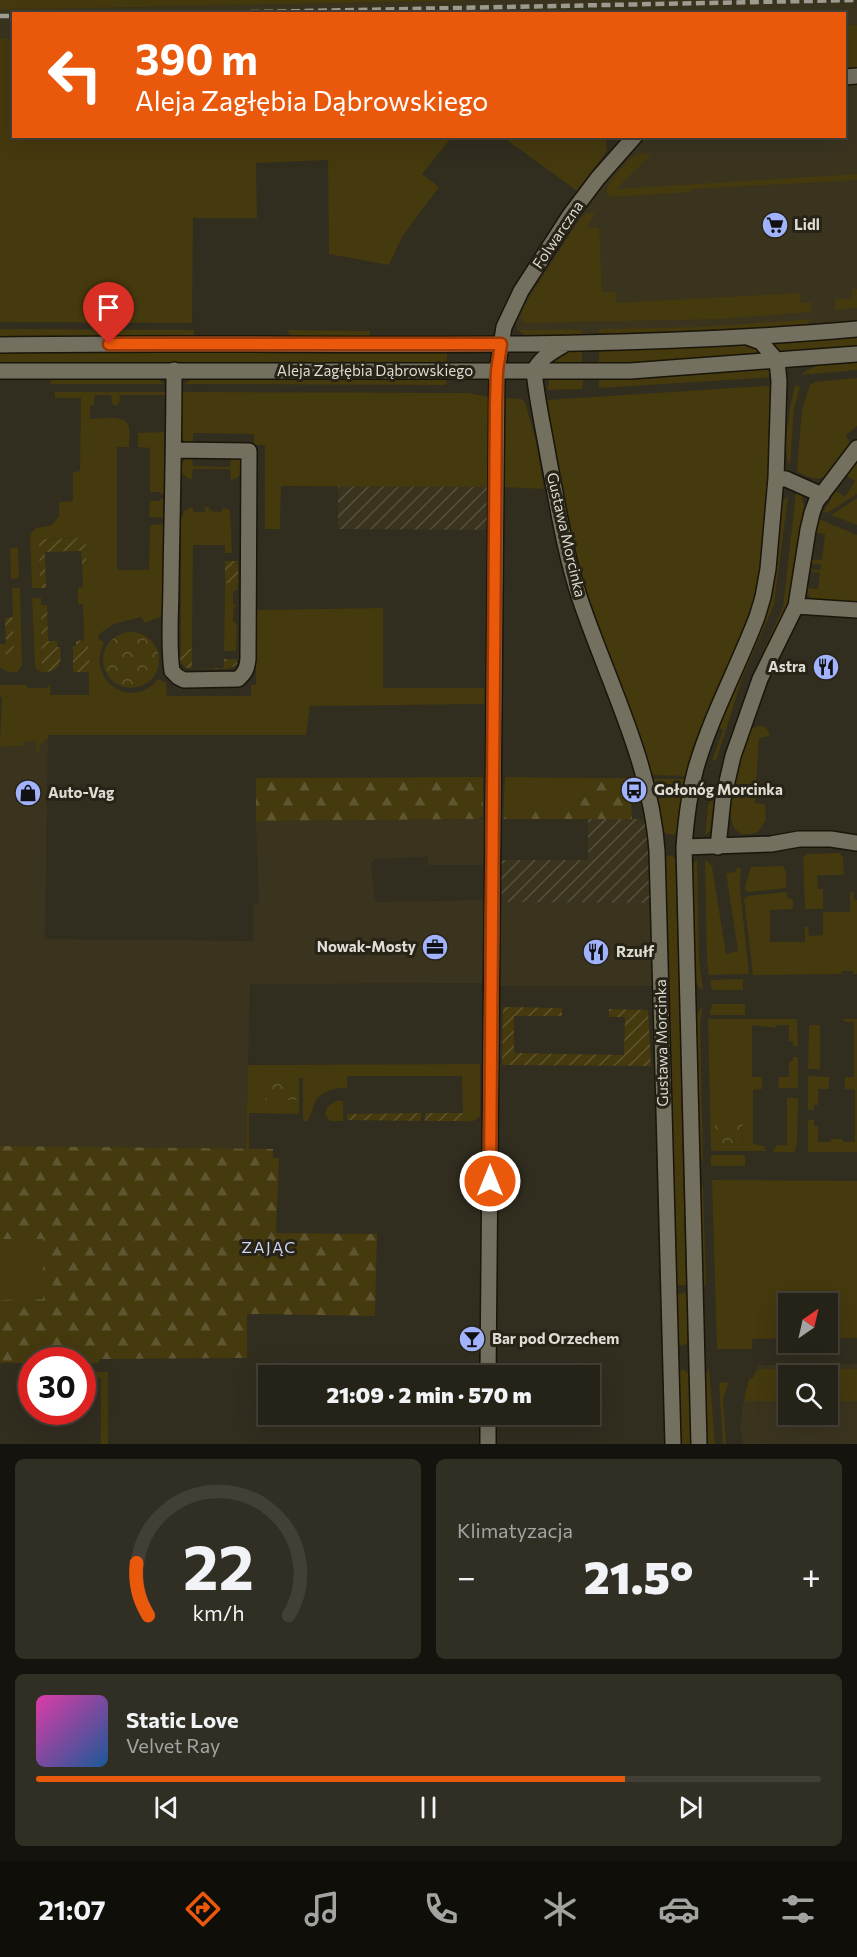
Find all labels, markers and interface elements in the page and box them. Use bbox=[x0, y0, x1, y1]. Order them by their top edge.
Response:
text: 390 m bbox=[135, 32, 258, 84]
icon: left bbox=[36, 36, 114, 114]
text: Aleja Zagłębia Dąbrowskiego bbox=[135, 84, 488, 117]
street label: Folwarczna bbox=[528, 197, 586, 272]
supermarket icon: Lidl bbox=[760, 210, 790, 240]
place label: Lidl bbox=[794, 215, 820, 233]
pin bbox=[83, 282, 134, 344]
icon: arrive bbox=[92, 291, 125, 324]
street label: Aleja Zagłębia Dąbrowskiego bbox=[277, 361, 473, 379]
street label: Gustawa Morcinka bbox=[544, 471, 590, 599]
restaurant icon: Astra bbox=[811, 652, 841, 682]
place label: Astra bbox=[768, 657, 806, 675]
bus stop icon: Gołonóg Morcinka bbox=[619, 775, 649, 805]
shop icon: Auto-Vag bbox=[13, 778, 43, 808]
place label: Gołonóg Morcinka bbox=[654, 780, 783, 798]
place label: Auto-Vag bbox=[48, 783, 114, 801]
office icon: Nowak-Mosty bbox=[420, 932, 450, 962]
place label: Nowak-Mosty bbox=[317, 937, 417, 955]
restaurant icon: Rzułf bbox=[581, 937, 611, 967]
place label: Rzułf bbox=[616, 942, 655, 960]
street label: Gustawa Morcinka bbox=[651, 979, 671, 1107]
position arrow bbox=[458, 1149, 522, 1213]
district label: ZAJĄC bbox=[241, 1237, 297, 1256]
north arrow bbox=[778, 1293, 838, 1353]
map controls bbox=[778, 1293, 838, 1425]
bar icon: Bar pod Orzechem bbox=[457, 1324, 487, 1354]
place label: Bar pod Orzechem bbox=[492, 1329, 619, 1347]
speed limit sign: 30 bbox=[18, 1347, 96, 1425]
button: search bbox=[778, 1365, 838, 1425]
text: 21:09 · 2 min · 570 m bbox=[326, 1381, 532, 1408]
text: Klimatyzacja bbox=[457, 1518, 573, 1542]
text: 22 bbox=[182, 1527, 254, 1603]
text: 21.5° bbox=[584, 1548, 694, 1603]
text: − bbox=[457, 1555, 476, 1596]
text: + bbox=[802, 1555, 821, 1596]
text: km/h bbox=[192, 1599, 244, 1625]
text: Static Love bbox=[126, 1706, 239, 1733]
text: Velvet Ray bbox=[126, 1733, 220, 1757]
icon: previous bbox=[150, 1791, 183, 1824]
icon: pause bbox=[412, 1791, 445, 1824]
icon: next bbox=[674, 1791, 707, 1824]
icon: directions bbox=[182, 1888, 224, 1930]
icon: music bbox=[301, 1888, 343, 1930]
icon: phone bbox=[420, 1888, 462, 1930]
icon: climate bbox=[539, 1888, 581, 1930]
icon: car bbox=[658, 1888, 700, 1930]
icon: filters bbox=[777, 1888, 819, 1930]
text: 21:07 bbox=[38, 1893, 106, 1926]

